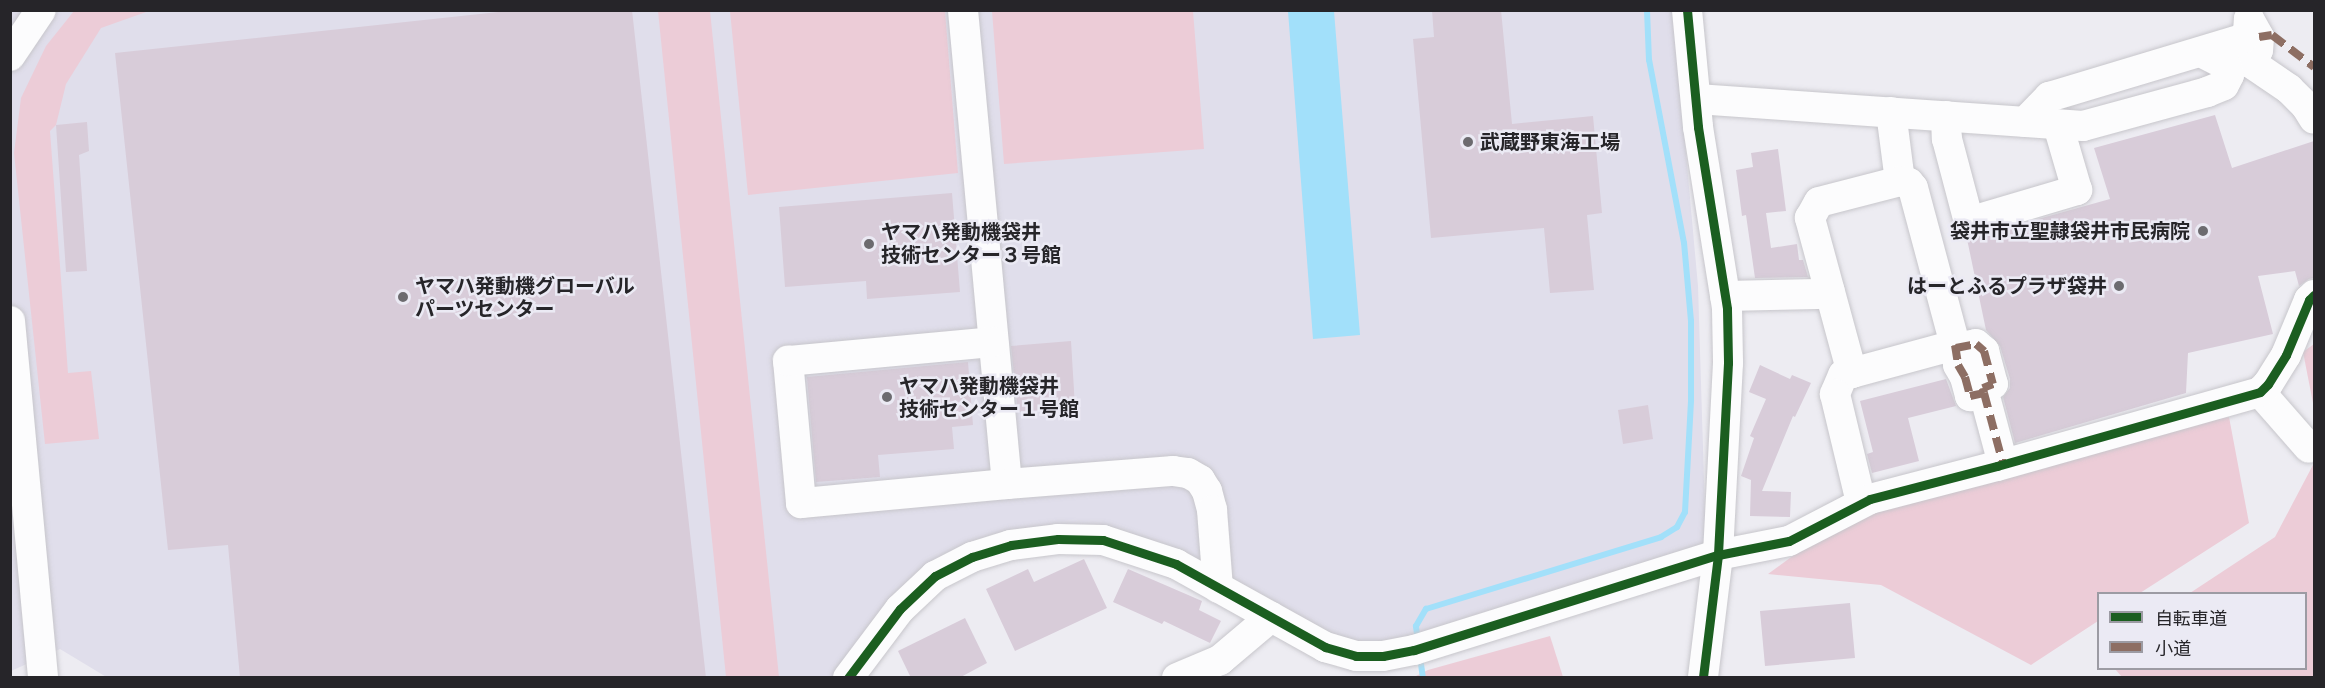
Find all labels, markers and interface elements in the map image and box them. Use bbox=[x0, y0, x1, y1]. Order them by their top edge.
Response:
place label: 武蔵野東海工場 bbox=[1480, 130, 1620, 154]
marker: 武蔵野東海工場 bbox=[1461, 135, 1475, 149]
place label: 袋井市立聖隷袋井市民病院 bbox=[1950, 219, 2190, 243]
place label: ヤマハ発動機袋井 技術センター３号館 bbox=[881, 220, 1061, 267]
marker: 袋井市立聖隷袋井市民病院 bbox=[2194, 222, 2212, 240]
marker: ヤマハ発動機袋井 技術センター３号館 bbox=[862, 237, 876, 251]
place label: ヤマハ発動機グローバル パーツセンター bbox=[415, 274, 635, 321]
place label: はーとふるプラザ袋井 bbox=[1907, 274, 2107, 298]
marker: はーとふるプラザ袋井 bbox=[2112, 279, 2126, 293]
marker: ヤマハ発動機グローバル パーツセンター bbox=[396, 290, 410, 304]
place label: ヤマハ発動機袋井 技術センター１号館 bbox=[899, 374, 1079, 421]
marker: ヤマハ発動機袋井 技術センター１号館 bbox=[880, 390, 894, 404]
legend bbox=[2097, 592, 2307, 670]
text: 自転車道 bbox=[2155, 608, 2227, 630]
text: 小道 bbox=[2155, 638, 2191, 660]

